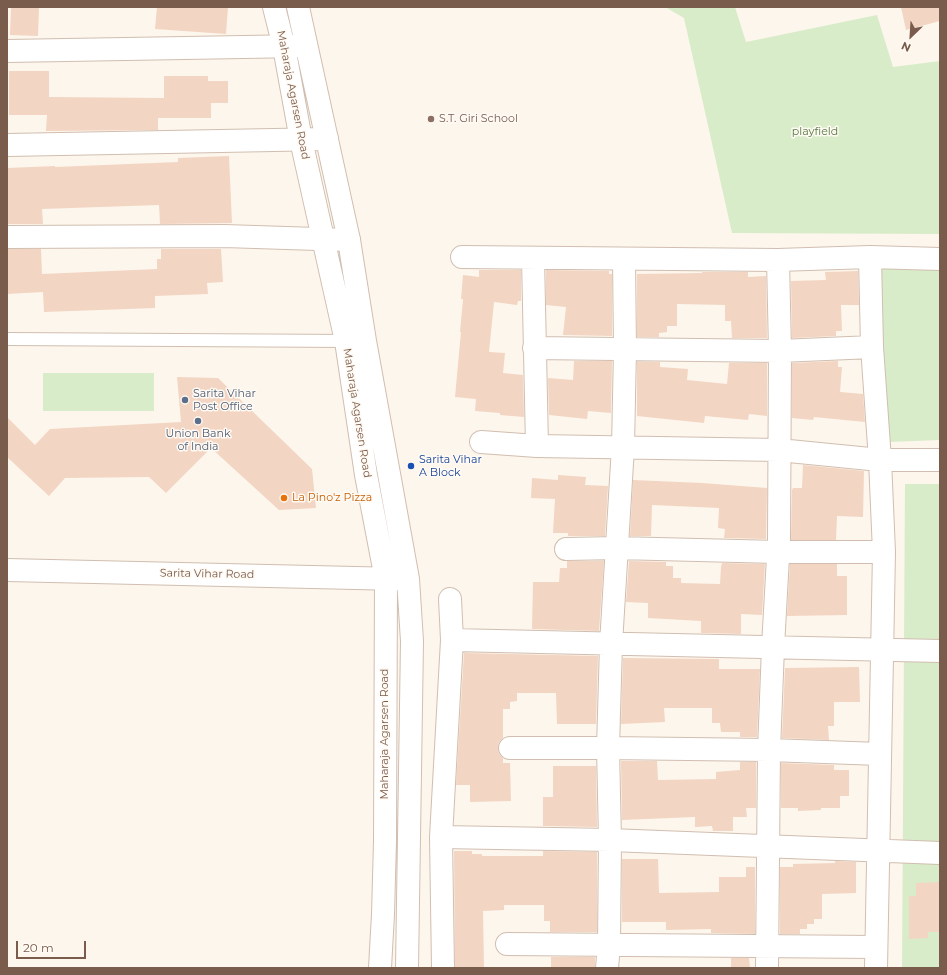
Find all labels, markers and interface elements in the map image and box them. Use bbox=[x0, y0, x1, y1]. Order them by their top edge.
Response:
north arrow bbox=[891, 16, 931, 56]
street label: Maharaja Agarsen Road bbox=[274, 29, 312, 161]
text: N bbox=[899, 39, 913, 55]
place label: S.T. Giri School bbox=[439, 112, 518, 126]
marker: S.T. Giri School bbox=[426, 114, 436, 124]
park label: playfield bbox=[792, 125, 838, 139]
street label: Maharaja Agarsen Road bbox=[340, 347, 374, 479]
place label: Sarita Vihar Post Office bbox=[193, 387, 256, 413]
marker: Sarita Vihar Post Office bbox=[180, 395, 190, 405]
marker: Union Bank of India bbox=[193, 416, 203, 426]
place label: Union Bank of India bbox=[165, 427, 231, 453]
place label: Sarita Vihar A Block bbox=[419, 453, 482, 479]
marker: Sarita Vihar A Block bbox=[406, 461, 416, 471]
place label: La Pino'z Pizza bbox=[292, 491, 372, 505]
marker: La Pino'z Pizza bbox=[279, 493, 289, 503]
street label: Sarita Vihar Road bbox=[160, 567, 254, 581]
street label: Maharaja Agarsen Road bbox=[378, 668, 392, 800]
scale bar bbox=[18, 933, 88, 959]
text: 20 m bbox=[23, 940, 54, 955]

